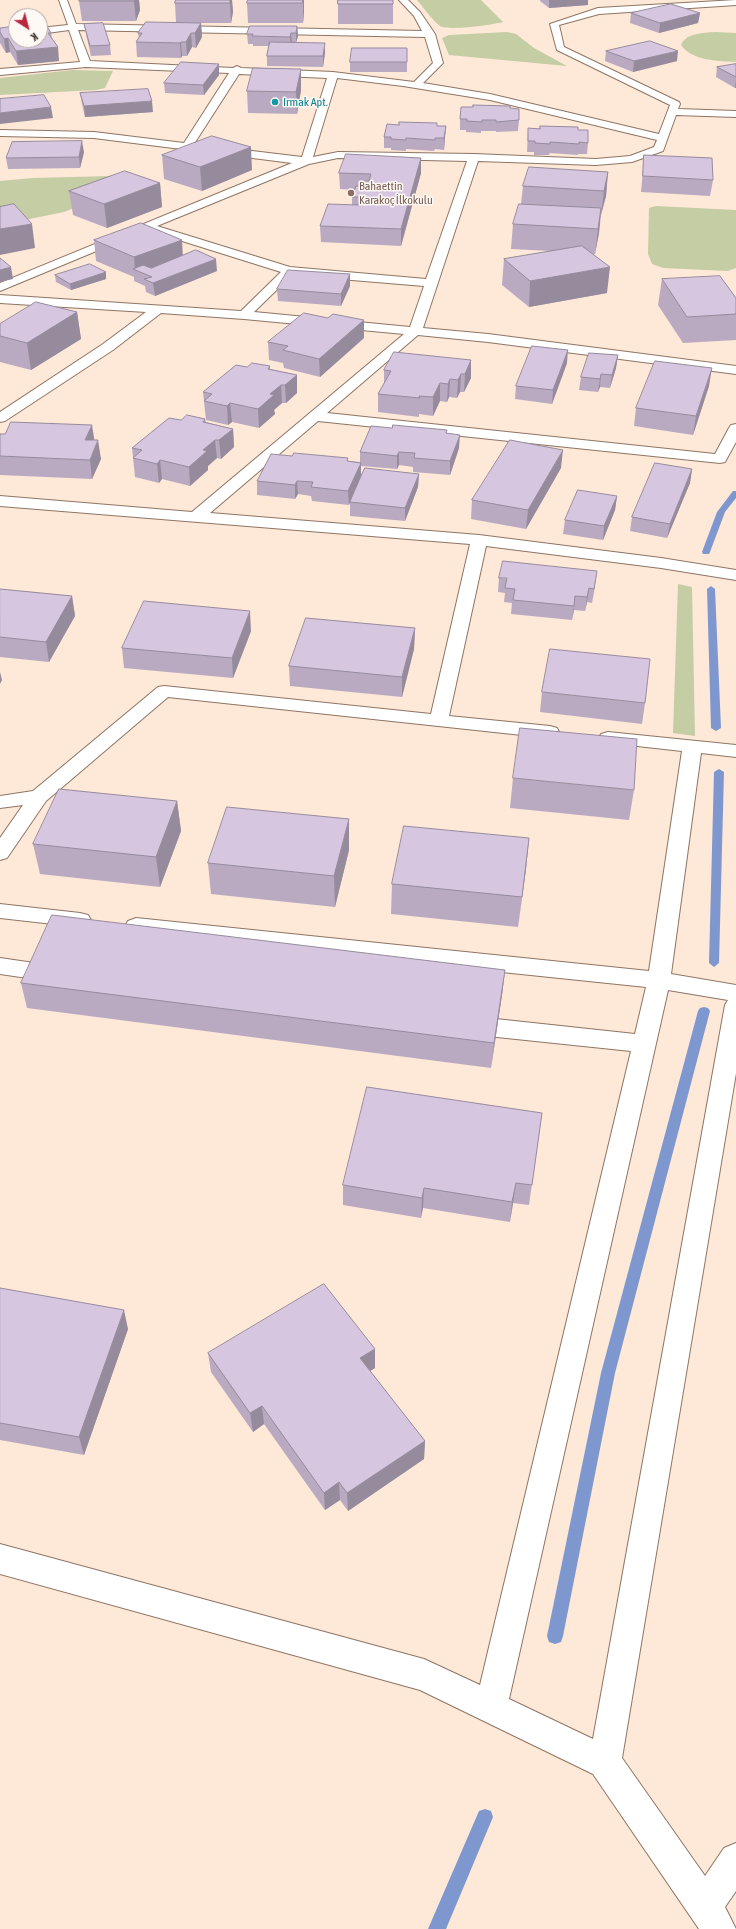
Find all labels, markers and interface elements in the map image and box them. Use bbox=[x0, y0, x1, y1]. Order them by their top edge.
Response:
north arrow bbox=[8, 8, 48, 48]
text: K bbox=[29, 30, 40, 43]
place label: Irmak Apt. bbox=[283, 95, 328, 109]
marker: Irmak Apt. bbox=[270, 97, 280, 107]
place label: Bahaettin Karakoç İlkokulu bbox=[359, 179, 433, 207]
marker: Bahaettin Karakoç İlkokulu bbox=[346, 188, 356, 198]

